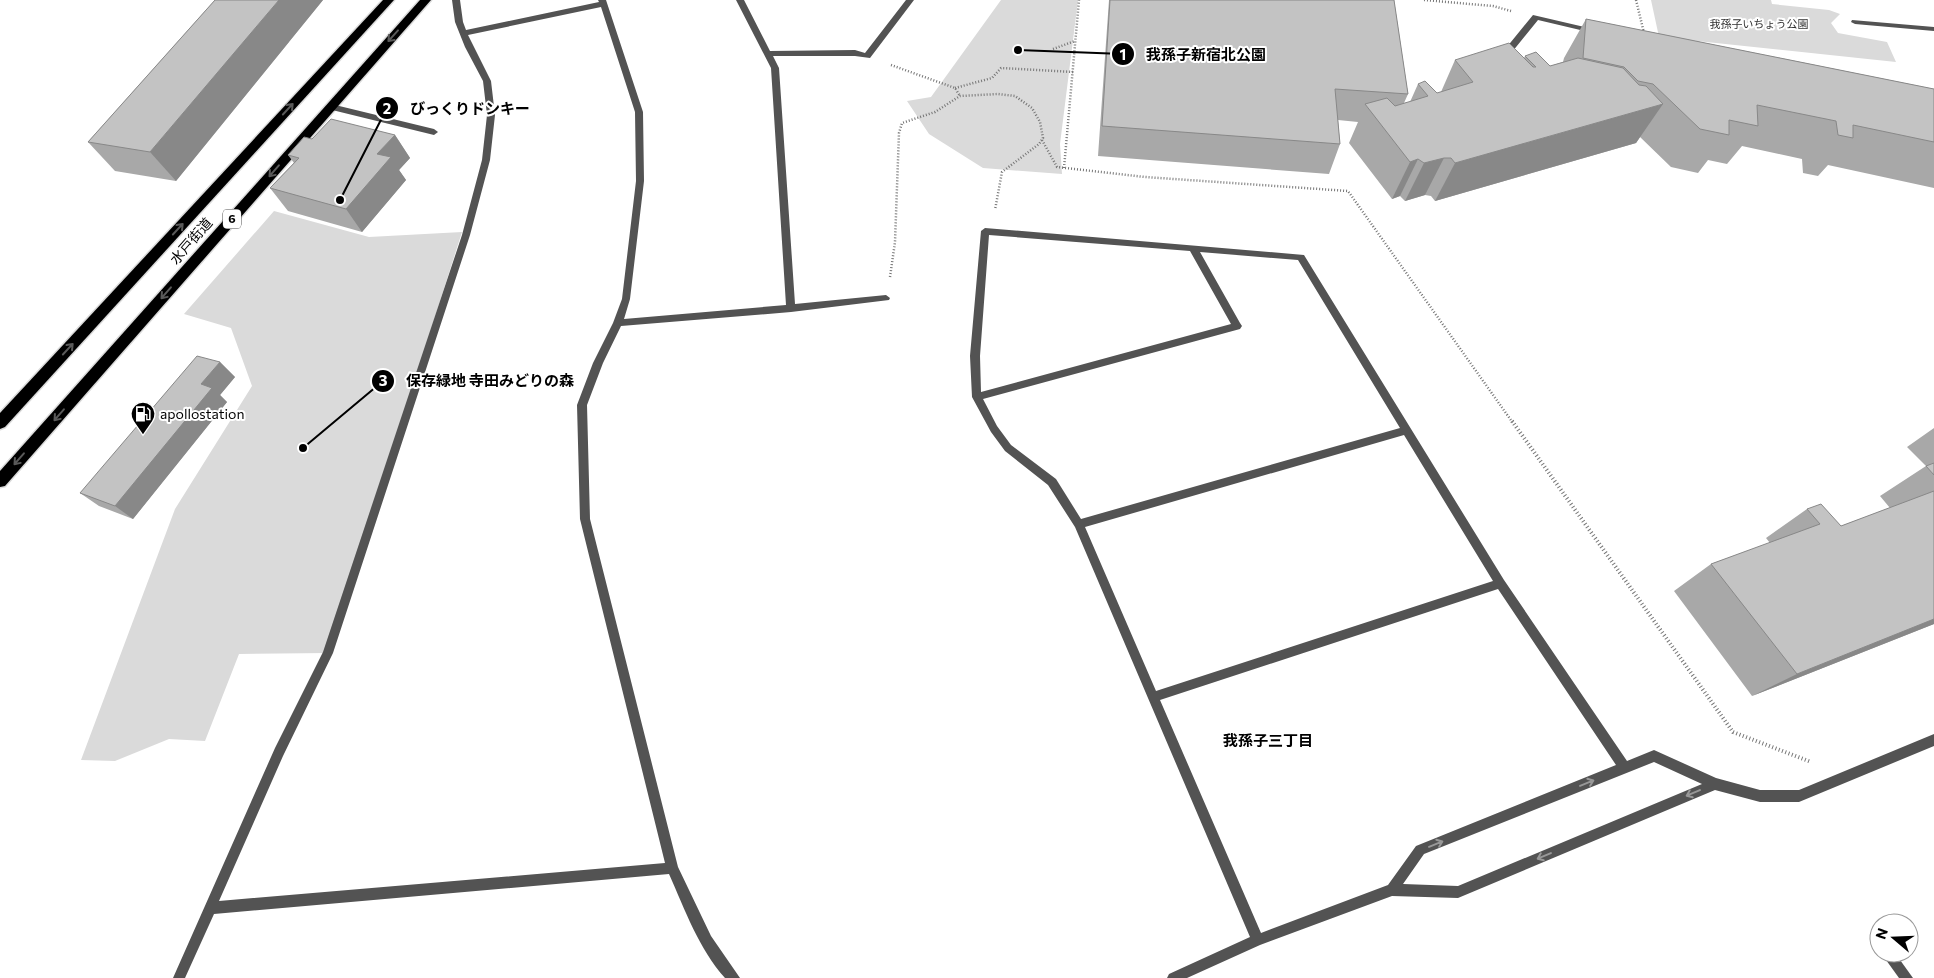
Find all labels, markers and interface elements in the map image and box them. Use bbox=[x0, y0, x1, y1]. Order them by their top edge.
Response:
park label: 我孫子いちょう公園 bbox=[1710, 17, 1809, 30]
one-way arrow bbox=[388, 30, 399, 43]
callout: 我孫子新宿北公園 bbox=[1111, 39, 1276, 69]
text: 1 bbox=[1120, 45, 1126, 63]
text: 我孫子新宿北公園 bbox=[1146, 45, 1266, 63]
callout: びっくりドンキー bbox=[375, 93, 540, 123]
text: 2 bbox=[383, 99, 391, 117]
text: びっくりドンキー bbox=[410, 99, 530, 117]
one-way arrow bbox=[282, 103, 294, 116]
one-way arrow bbox=[268, 165, 280, 178]
road number: 6 bbox=[223, 210, 241, 228]
street label: 水戸街道 bbox=[166, 214, 215, 267]
one-way arrow bbox=[172, 223, 184, 235]
one-way arrow bbox=[161, 286, 172, 299]
one-way arrow bbox=[63, 342, 74, 355]
callout: 保存緑地 寺田みどりの森 bbox=[371, 366, 584, 396]
text: 3 bbox=[379, 371, 388, 389]
text: 保存緑地 寺田みどりの森 bbox=[406, 371, 574, 389]
fuel station icon: apollostation bbox=[130, 401, 156, 435]
place label: apollostation bbox=[160, 405, 244, 422]
one-way arrow bbox=[53, 408, 65, 421]
one-way arrow bbox=[14, 453, 25, 466]
district label: 我孫子三丁目 bbox=[1223, 731, 1313, 749]
one-way arrow bbox=[1579, 778, 1594, 787]
one-way arrow bbox=[1686, 789, 1701, 798]
one-way arrow bbox=[1428, 838, 1443, 848]
one-way arrow bbox=[1536, 852, 1551, 861]
north arrow bbox=[1869, 913, 1919, 963]
text: N bbox=[1871, 926, 1891, 941]

